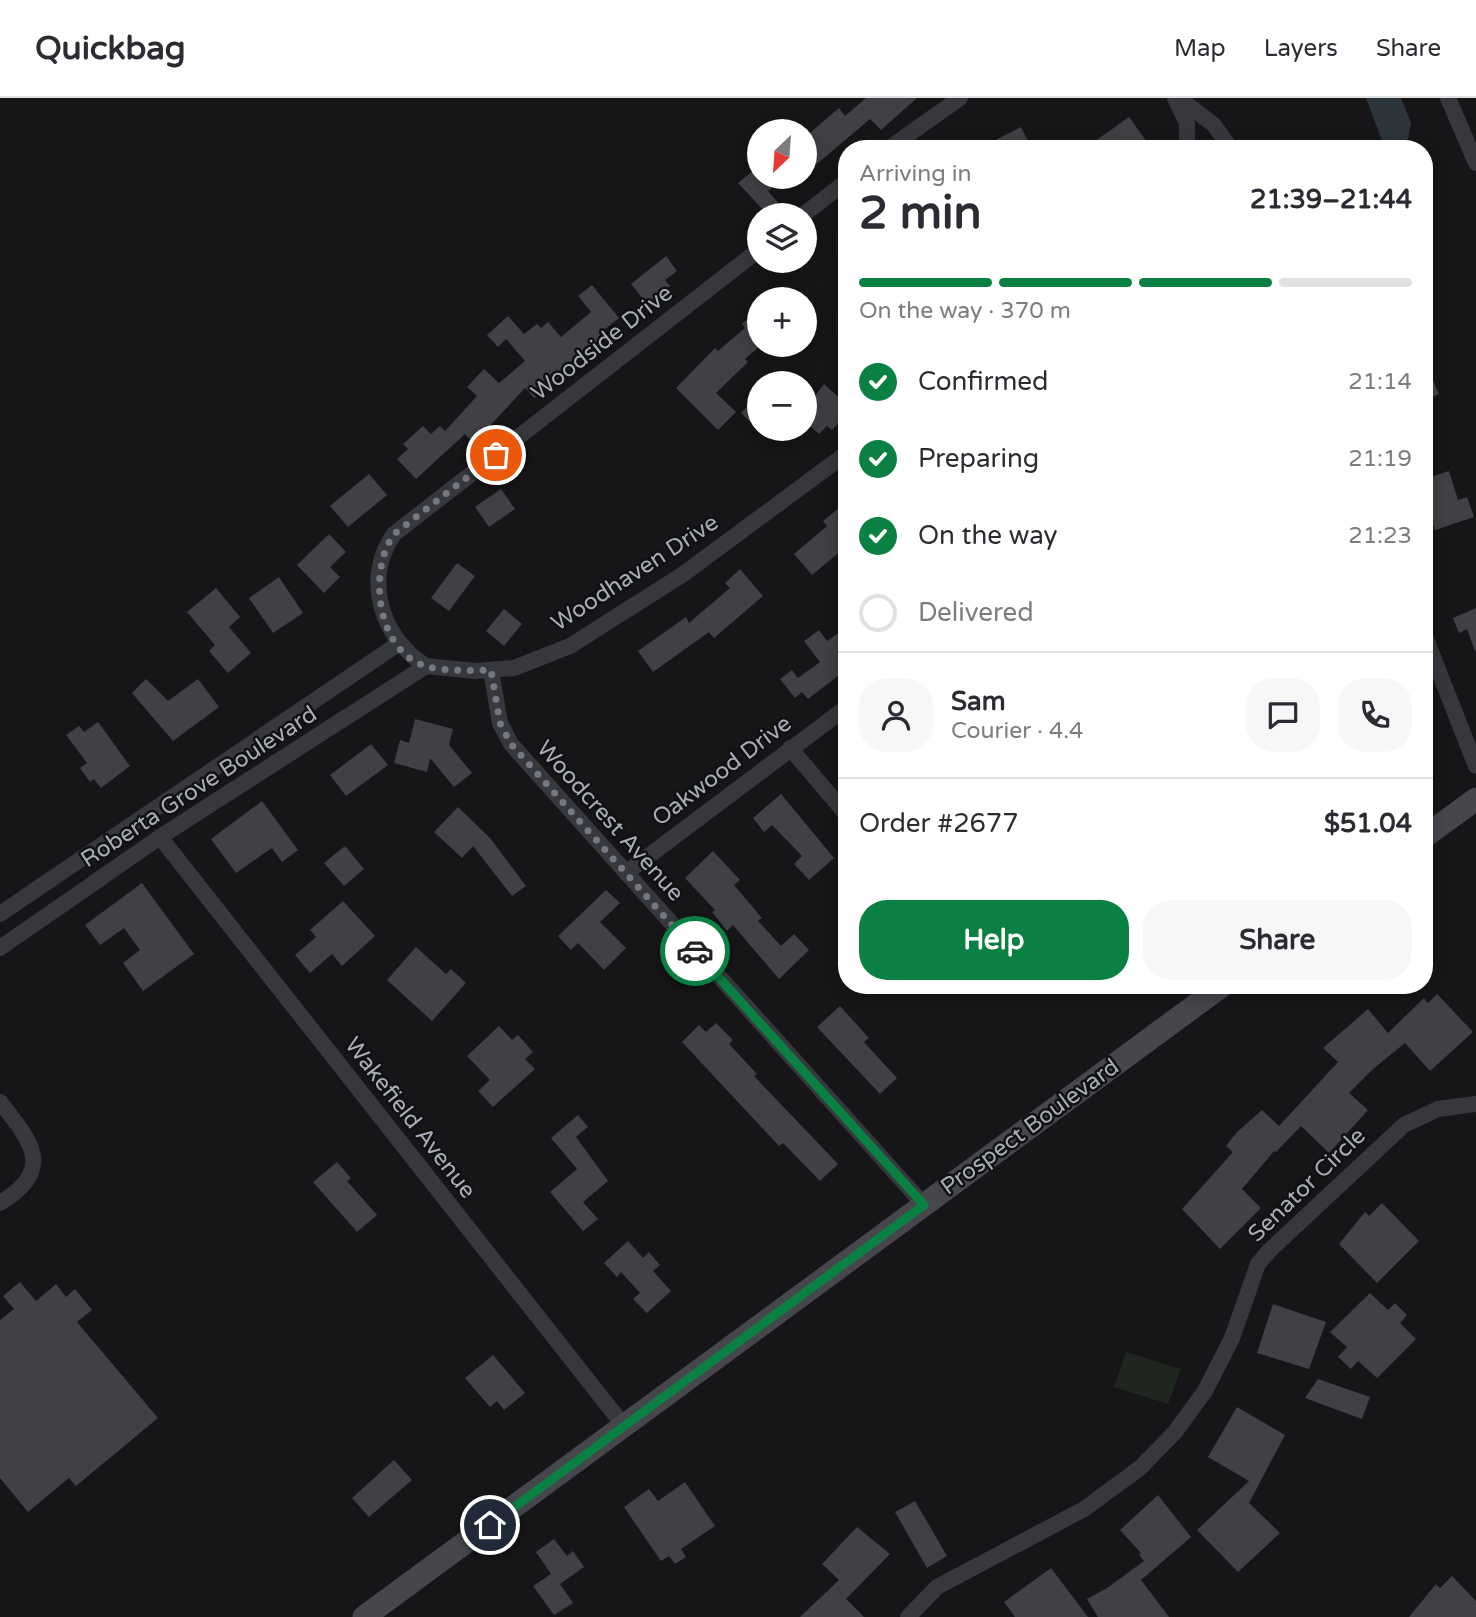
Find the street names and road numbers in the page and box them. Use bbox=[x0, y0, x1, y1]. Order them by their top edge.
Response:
street label: Woodside Drive bbox=[526, 279, 678, 407]
street label: Woodhaven Drive bbox=[546, 509, 724, 637]
street label: Roberta Grove Boulevard bbox=[76, 700, 322, 874]
street label: Oakwood Drive bbox=[647, 710, 797, 832]
street label: Woodcrest Avenue bbox=[531, 735, 689, 907]
street label: Wakefield Avenue bbox=[338, 1032, 482, 1204]
street label: Prospect Boulevard bbox=[935, 1053, 1125, 1201]
street label: Senator Circle bbox=[1242, 1122, 1372, 1248]

